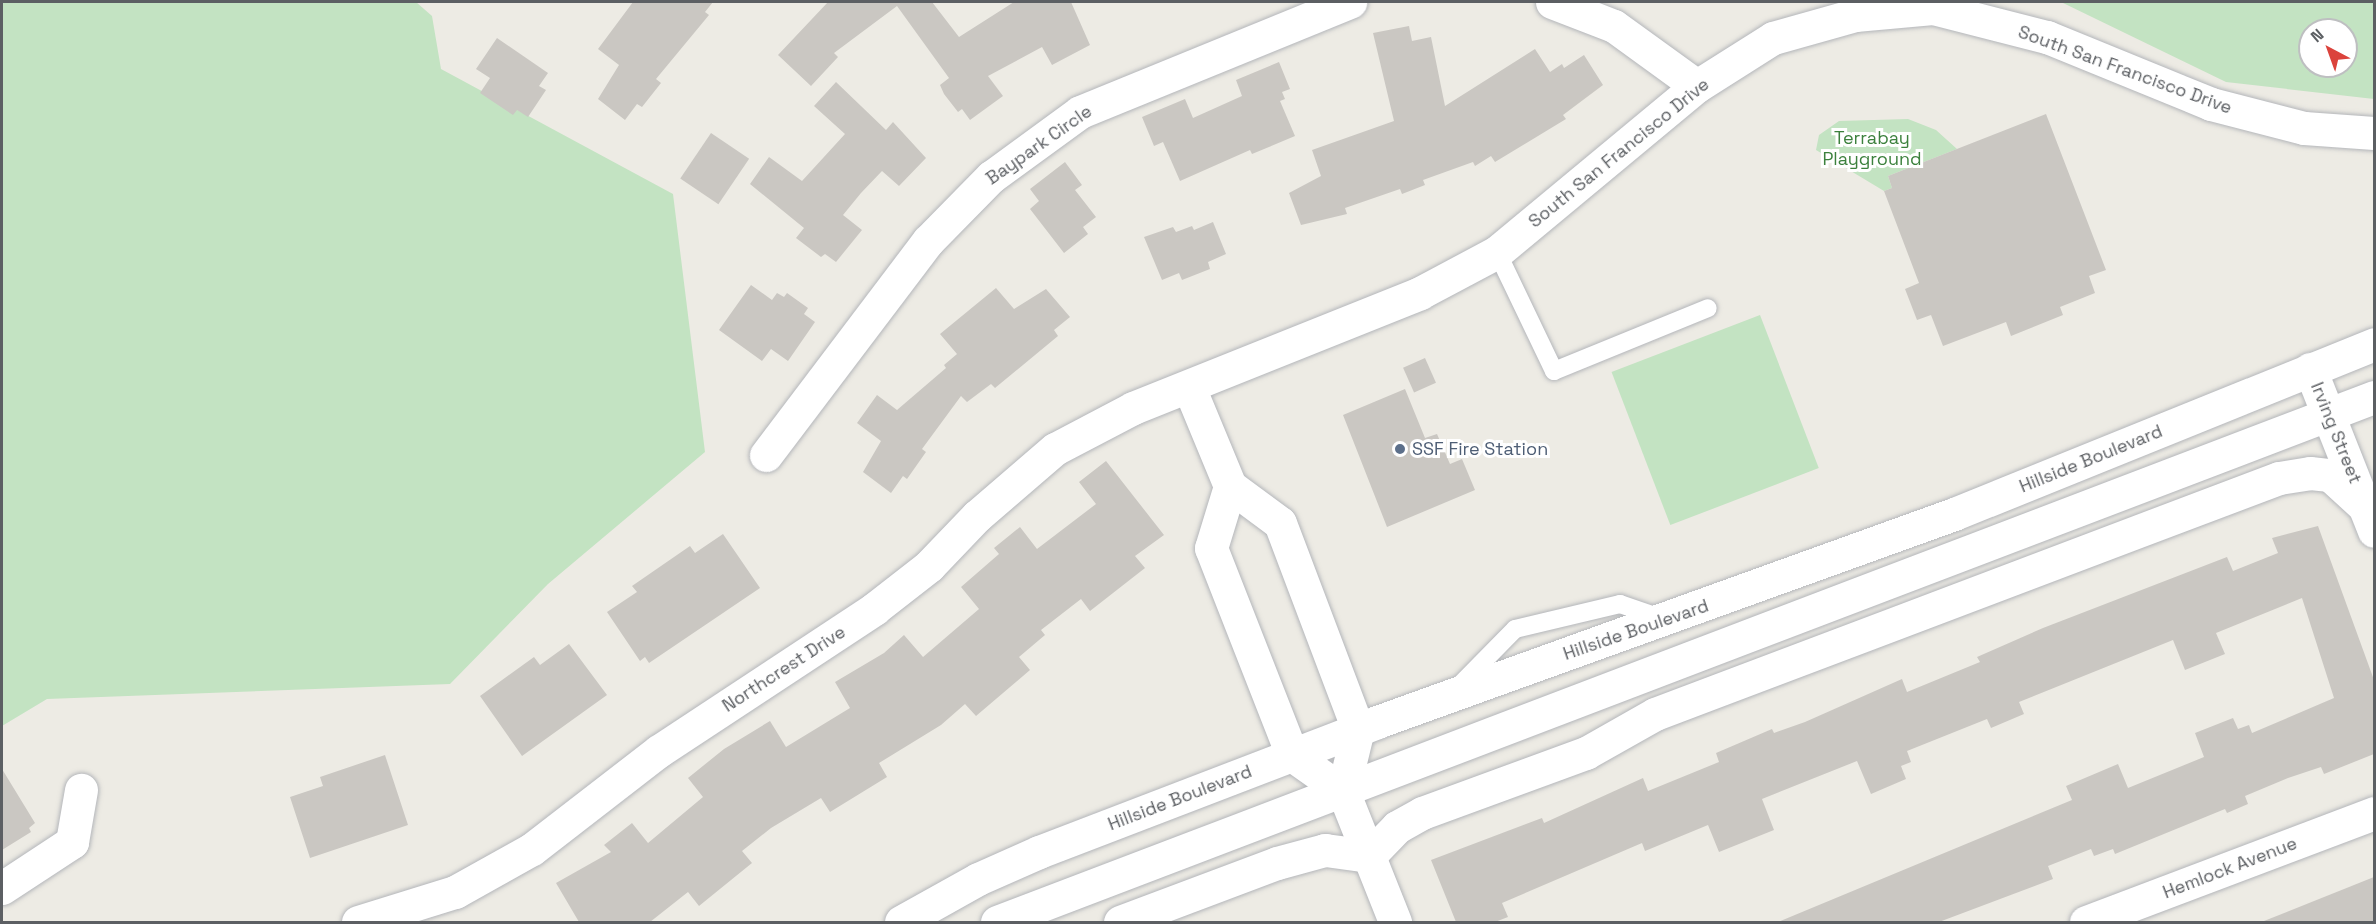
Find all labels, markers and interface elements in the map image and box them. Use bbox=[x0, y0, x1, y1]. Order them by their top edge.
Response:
north arrow bbox=[2298, 18, 2358, 78]
street label: South San Francisco Drive bbox=[2015, 21, 2235, 119]
text: N bbox=[2306, 24, 2328, 47]
street label: South San Francisco Drive bbox=[1524, 73, 1714, 233]
street label: Baypark Circle bbox=[982, 100, 1096, 190]
park label: Terrabay Playground bbox=[1822, 128, 1922, 170]
street label: Irving Street bbox=[2306, 379, 2366, 487]
street label: Hillside Boulevard bbox=[2016, 420, 2166, 498]
place label: SSF Fire Station bbox=[1412, 438, 1548, 460]
marker: SSF Fire Station bbox=[1393, 442, 1407, 456]
street label: Hillside Boulevard bbox=[1560, 595, 1712, 665]
street label: Northcrest Drive bbox=[718, 621, 850, 717]
street label: Hillside Boulevard bbox=[1105, 761, 1255, 835]
street label: Hemlock Avenue bbox=[2160, 832, 2300, 904]

